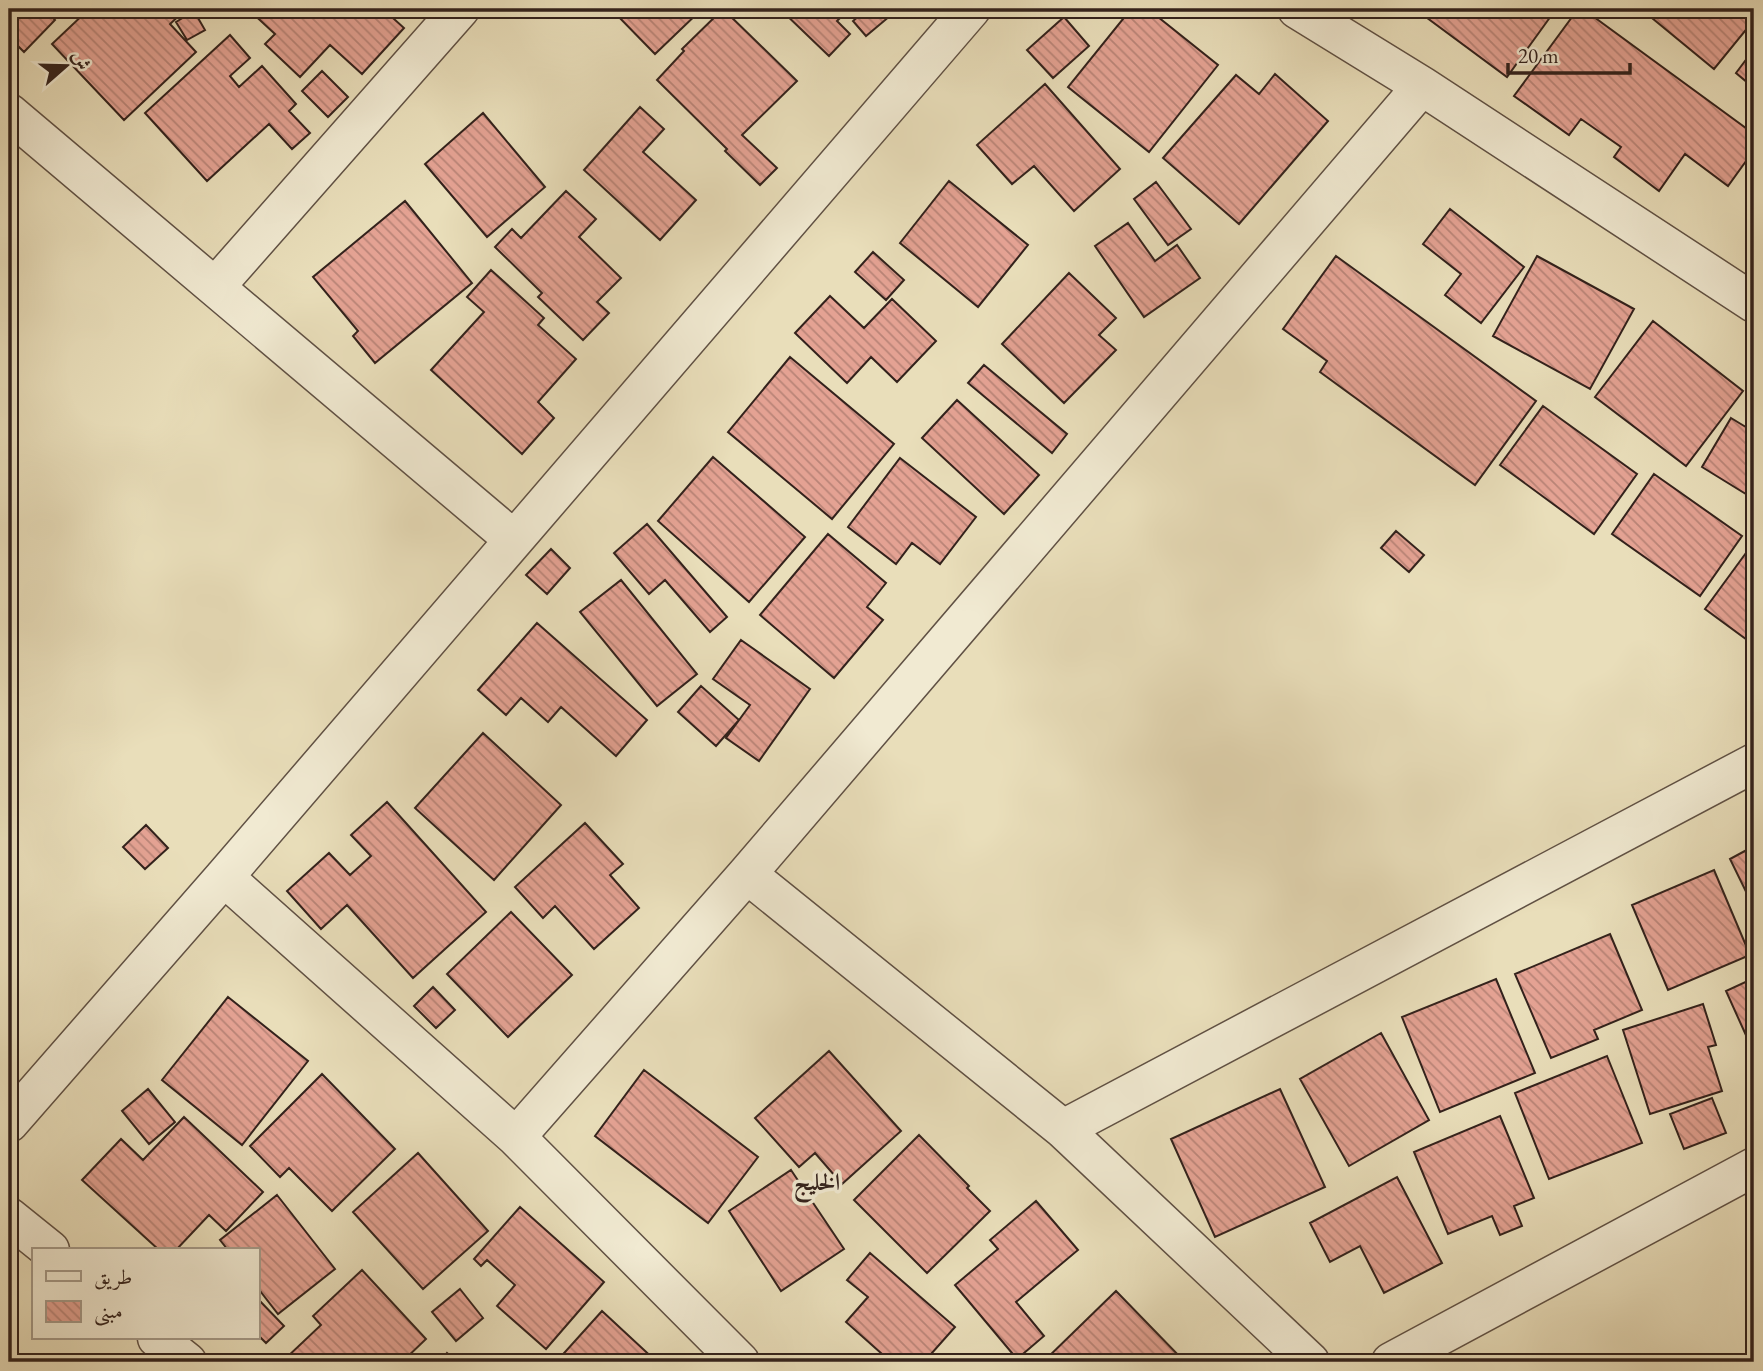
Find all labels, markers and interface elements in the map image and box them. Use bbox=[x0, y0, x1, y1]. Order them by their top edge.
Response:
north arrow bbox=[32, 32, 102, 102]
scale bar bbox=[1508, 32, 1630, 76]
text: 20 m bbox=[1518, 42, 1559, 69]
text: ش bbox=[67, 47, 96, 73]
district label: الخليج bbox=[794, 1166, 840, 1204]
legend bbox=[32, 1248, 259, 1340]
text: طريق bbox=[94, 1263, 132, 1290]
text: مبنى bbox=[94, 1297, 123, 1326]

